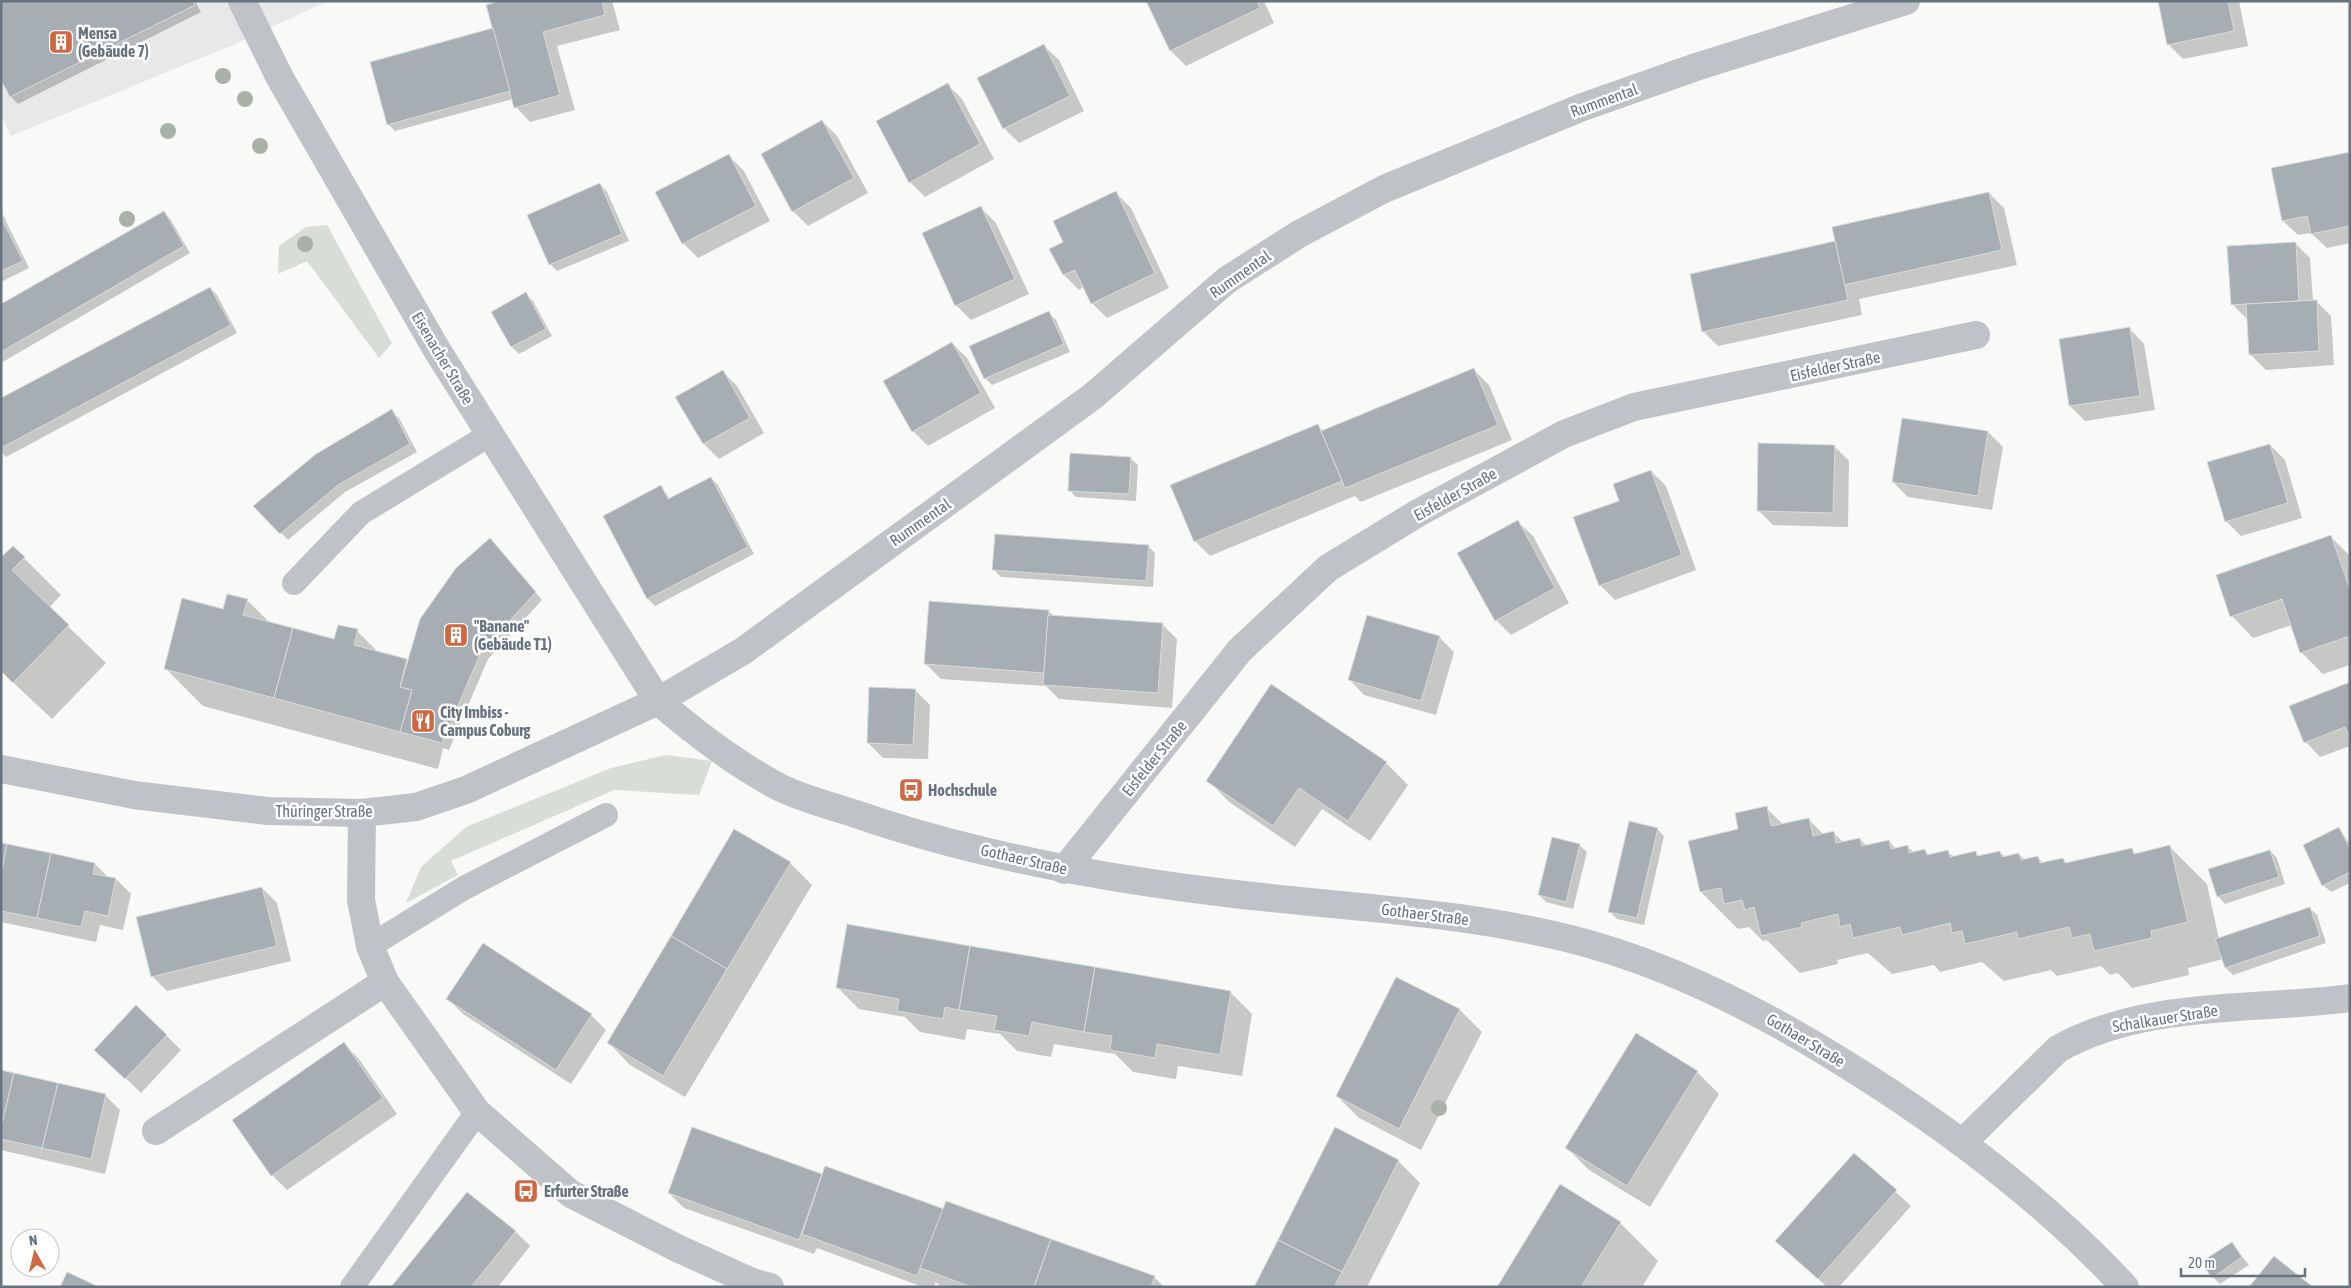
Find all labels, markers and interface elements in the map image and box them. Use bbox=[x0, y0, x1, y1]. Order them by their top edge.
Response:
place label: Mensa (Gebäude 7) bbox=[78, 24, 149, 60]
building icon: Mensa (Gebäude 7) bbox=[48, 29, 74, 55]
street label: Rummental bbox=[1568, 79, 1641, 120]
street label: Rummental bbox=[1206, 246, 1274, 301]
street label: Eisenacher Straße bbox=[408, 309, 478, 407]
street label: Eisfelder Straße bbox=[1788, 348, 1882, 384]
street label: Eisfelder Straße bbox=[1411, 464, 1499, 524]
street label: Rummental bbox=[886, 494, 954, 549]
place label: "Banane" (Gebäude T1) bbox=[474, 617, 552, 653]
building icon: "Banane" (Gebäude T1) bbox=[443, 622, 469, 648]
place label: City Imbiss - Campus Coburg bbox=[440, 703, 531, 739]
restaurant icon: City Imbiss - Campus Coburg bbox=[410, 708, 436, 734]
street label: Eisfelder Straße bbox=[1118, 717, 1190, 799]
bus stop icon: Hochschule bbox=[898, 777, 924, 803]
place label: Hochschule bbox=[928, 781, 997, 799]
street label: Thüringer Straße bbox=[275, 802, 373, 821]
street label: Gothaer Straße bbox=[979, 840, 1069, 878]
street label: Gothaer Straße bbox=[1380, 900, 1470, 928]
street label: Schalkauer Straße bbox=[2111, 1001, 2219, 1035]
street label: Gothaer Straße bbox=[1764, 1010, 1848, 1070]
bus stop icon: Erfurter Straße bbox=[513, 1178, 539, 1204]
place label: Erfurter Straße bbox=[544, 1182, 629, 1200]
north arrow bbox=[10, 1228, 60, 1278]
text: N bbox=[28, 1232, 38, 1249]
scale bar bbox=[2181, 1246, 2305, 1278]
text: 20 m bbox=[2188, 1254, 2215, 1271]

